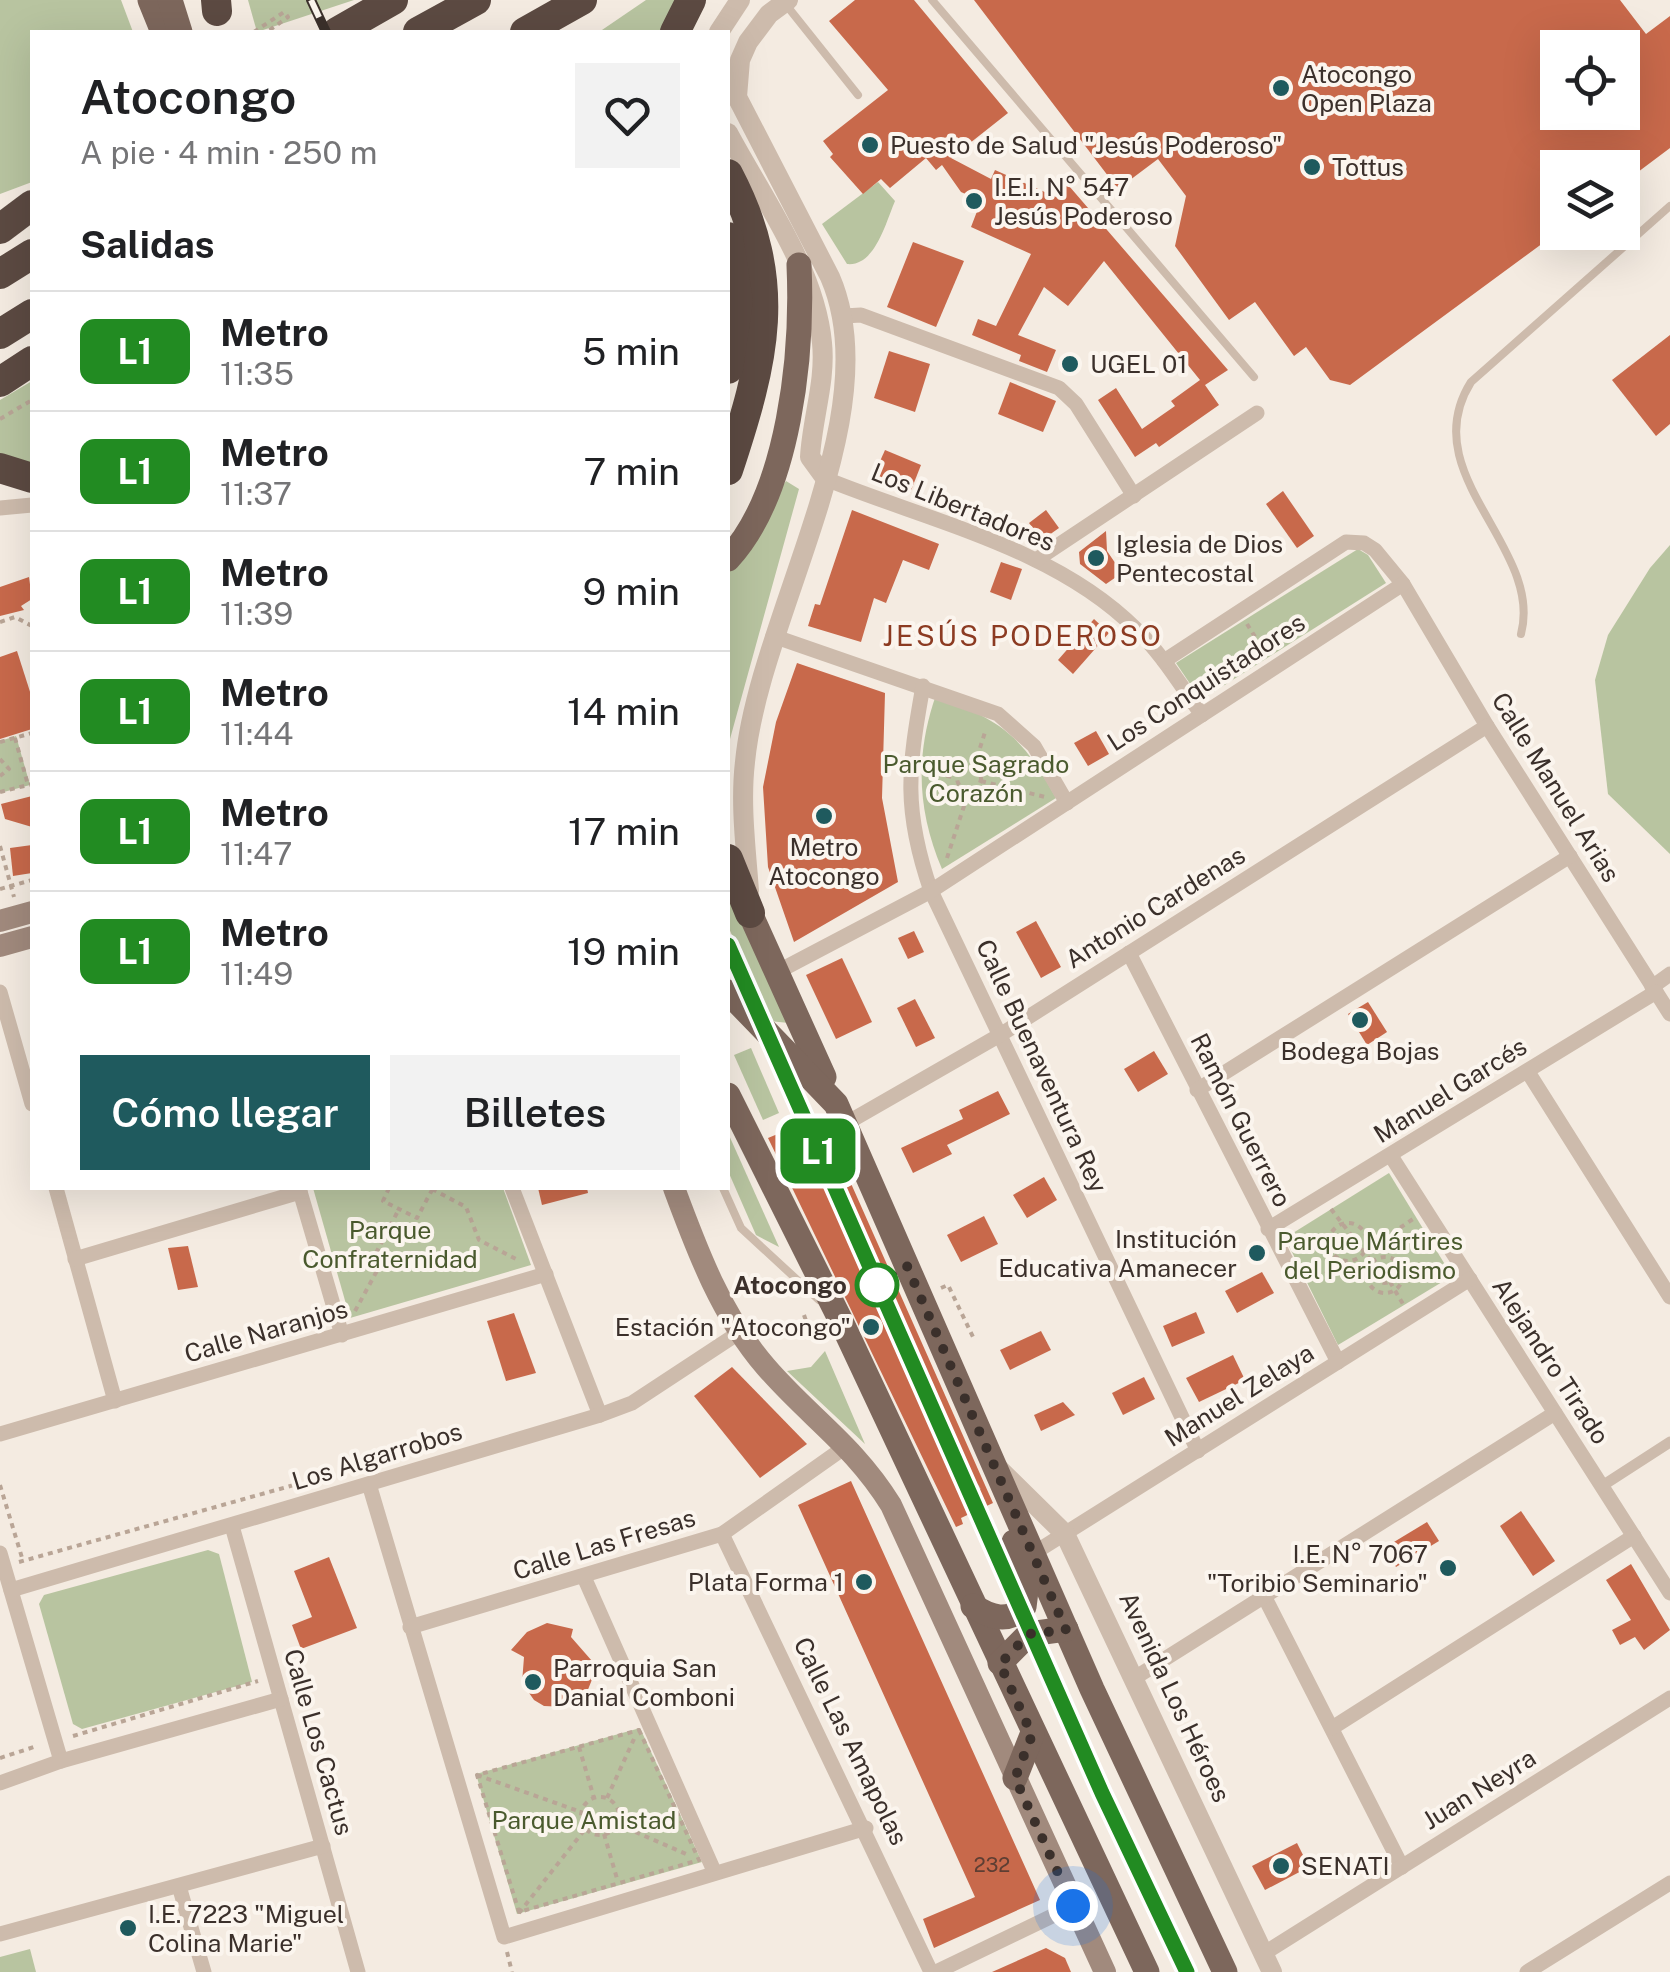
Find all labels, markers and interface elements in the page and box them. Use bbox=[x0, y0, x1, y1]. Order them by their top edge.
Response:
map controls bbox=[1540, 30, 1640, 250]
button: locate bbox=[1540, 30, 1640, 130]
place label: Atocongo Open Plaza bbox=[1301, 59, 1432, 118]
button: heart bbox=[575, 63, 680, 168]
text: Atocongo bbox=[80, 68, 296, 125]
marker: Atocongo Open Plaza bbox=[1270, 77, 1292, 99]
place label: Puesto de Salud "Jesús Poderoso" bbox=[890, 130, 1283, 160]
text: A pie · 4 min · 250 m bbox=[80, 134, 378, 171]
marker: Puesto de Salud "Jesús Poderoso" bbox=[859, 134, 881, 156]
button: layers bbox=[1540, 150, 1640, 250]
place label: Tottus bbox=[1332, 152, 1404, 182]
marker: Tottus bbox=[1301, 156, 1323, 178]
place label: I.E.I. N° 547 Jesús Poderoso bbox=[994, 172, 1173, 231]
marker: I.E.I. N° 547 Jesús Poderoso bbox=[963, 190, 985, 212]
text: Salidas bbox=[80, 222, 215, 267]
text: Metro bbox=[220, 310, 329, 355]
text: 5 min bbox=[582, 329, 680, 374]
text: L1 bbox=[117, 331, 153, 372]
place label: UGEL 01 bbox=[1090, 349, 1188, 379]
marker: UGEL 01 bbox=[1059, 353, 1081, 375]
text: 11:35 bbox=[220, 355, 294, 392]
text: Metro bbox=[220, 430, 329, 475]
text: 7 min bbox=[583, 449, 680, 494]
text: L1 bbox=[117, 451, 153, 492]
street label: Los Libertadores bbox=[867, 457, 1059, 557]
text: 11:37 bbox=[220, 475, 292, 512]
place label: Iglesia de Dios Pentecostal bbox=[1116, 529, 1283, 588]
marker: Iglesia de Dios Pentecostal bbox=[1085, 547, 1107, 569]
text: Metro bbox=[220, 550, 329, 595]
text: 9 min bbox=[583, 569, 680, 614]
text: L1 bbox=[117, 571, 153, 612]
text: 11:39 bbox=[220, 595, 293, 632]
street label: Los Conquistadores bbox=[1102, 607, 1310, 757]
district label: JESÚS PODEROSO bbox=[883, 619, 1163, 652]
text: Metro bbox=[220, 670, 329, 715]
street label: Calle Manuel Arias bbox=[1486, 687, 1626, 887]
text: 14 min bbox=[567, 689, 680, 734]
text: L1 bbox=[117, 691, 153, 732]
text: 11:44 bbox=[220, 715, 293, 752]
park label: Parque Sagrado Corazón bbox=[883, 749, 1069, 808]
text: Metro bbox=[220, 790, 329, 835]
marker: Metro Atocongo bbox=[813, 805, 835, 827]
text: 17 min bbox=[568, 809, 680, 854]
text: L1 bbox=[117, 811, 153, 852]
place label: Metro Atocongo bbox=[768, 832, 880, 891]
text: 11:47 bbox=[220, 835, 292, 872]
street label: Antonio Cardenas bbox=[1060, 840, 1250, 974]
text: Metro bbox=[220, 910, 329, 955]
text: 19 min bbox=[567, 929, 680, 974]
text: L1 bbox=[117, 931, 153, 972]
street label: Calle Buenaventura Rey bbox=[970, 935, 1114, 1197]
text: 11:49 bbox=[220, 955, 293, 992]
marker: Bodega Bojas bbox=[1349, 1009, 1371, 1031]
street label: Ramón Guerrero bbox=[1184, 1028, 1298, 1212]
street label: Manuel Garcés bbox=[1368, 1031, 1532, 1149]
place label: Bodega Bojas bbox=[1281, 1036, 1439, 1066]
button: Cómo llegar bbox=[80, 1055, 370, 1170]
button: Billetes bbox=[390, 1055, 680, 1170]
line badge: L1 bbox=[773, 1118, 863, 1184]
text: L1 bbox=[800, 1131, 836, 1172]
park label: Parque Confraternidad bbox=[302, 1215, 478, 1274]
place label: Institución Educativa Amanecer bbox=[998, 1224, 1237, 1283]
park label: Parque Mártires del Periodismo bbox=[1277, 1226, 1463, 1285]
marker: Institución Educativa Amanecer bbox=[1246, 1242, 1268, 1264]
marker: Atocongo bbox=[856, 1264, 898, 1306]
place label: Atocongo bbox=[733, 1270, 847, 1300]
street label: Alejandro Tirado bbox=[1486, 1272, 1616, 1450]
street label: Calle Naranjos bbox=[181, 1293, 351, 1369]
place label: Estación "Atocongo" bbox=[615, 1312, 851, 1342]
marker: Estación "Atocongo" bbox=[860, 1316, 882, 1338]
street label: Manuel Zelaya bbox=[1159, 1337, 1319, 1453]
street label: Los Algarrobos bbox=[288, 1416, 466, 1496]
street label: Calle Las Fresas bbox=[509, 1502, 699, 1586]
place label: I.E. N° 7067 "Toribio Seminario" bbox=[1207, 1539, 1428, 1598]
marker: I.E. N° 7067 "Toribio Seminario" bbox=[1437, 1557, 1459, 1579]
place label: Plata Forma 1 bbox=[688, 1567, 844, 1597]
marker: Plata Forma 1 bbox=[853, 1571, 875, 1593]
street label: Avenida Los Héroes bbox=[1113, 1587, 1237, 1807]
street label: Calle Las Amapolas bbox=[788, 1632, 914, 1850]
street label: Calle Los Cactus bbox=[278, 1645, 360, 1839]
place label: Parroquia San Danial Comboni bbox=[553, 1653, 735, 1712]
marker: Parroquia San Danial Comboni bbox=[522, 1671, 544, 1693]
street label: Juan Neyra bbox=[1417, 1742, 1541, 1836]
park label: Parque Amistad bbox=[492, 1805, 676, 1835]
place label: SENATI bbox=[1301, 1851, 1390, 1881]
house number: 232 bbox=[974, 1853, 1010, 1877]
marker: SENATI bbox=[1270, 1855, 1292, 1877]
your location bbox=[1048, 1881, 1098, 1931]
place label: I.E. 7223 "Miguel Colina Marie" bbox=[148, 1899, 344, 1958]
marker: I.E. 7223 "Miguel Colina Marie" bbox=[117, 1917, 139, 1939]

